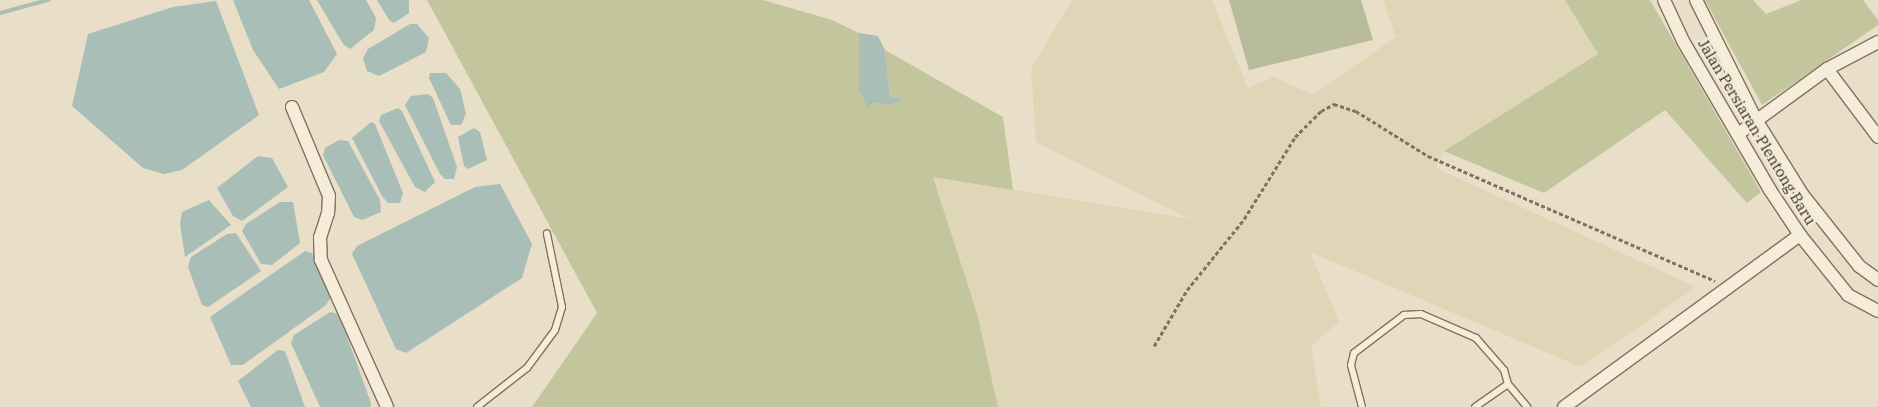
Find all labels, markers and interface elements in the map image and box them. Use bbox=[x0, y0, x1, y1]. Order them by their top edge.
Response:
street label: Jalan Persiaran Plentong Baru bbox=[1694, 36, 1820, 228]

